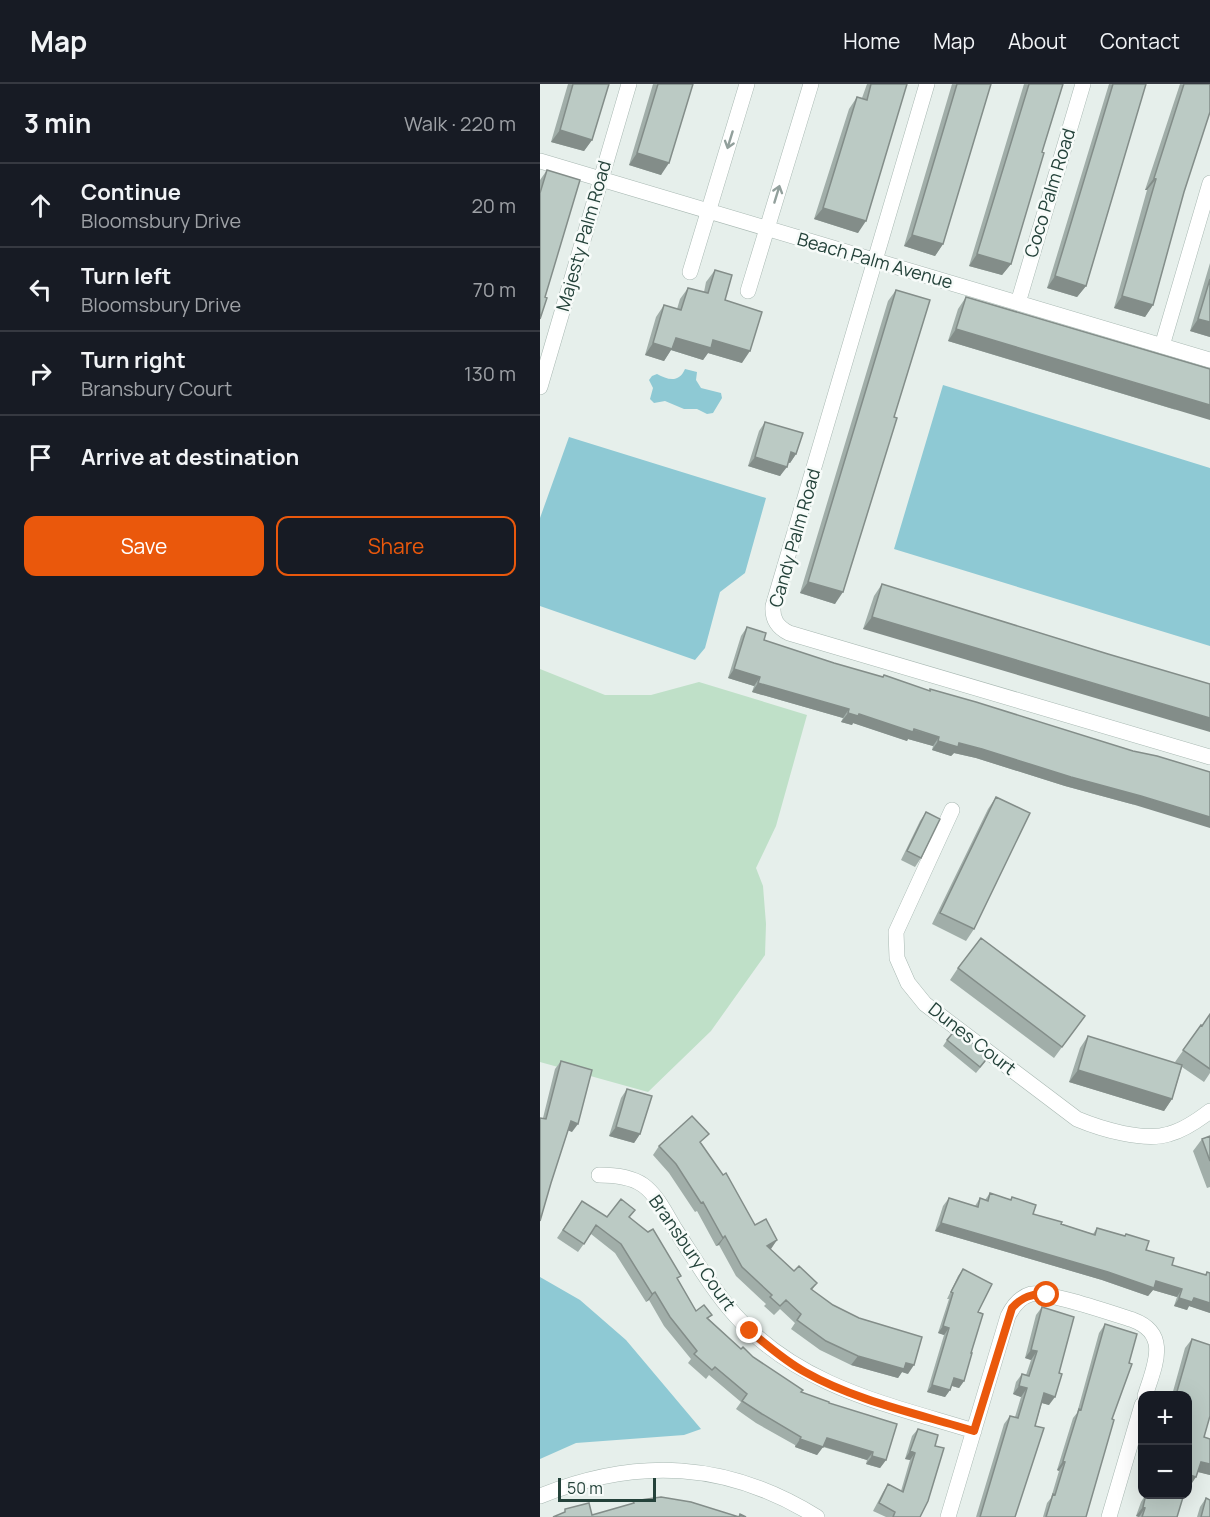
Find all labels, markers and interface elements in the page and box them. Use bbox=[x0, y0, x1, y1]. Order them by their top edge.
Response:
text: Map bbox=[30, 22, 87, 60]
text: Home bbox=[843, 27, 900, 55]
text: Map bbox=[933, 27, 975, 55]
text: About bbox=[1008, 27, 1067, 55]
text: Contact bbox=[1100, 27, 1180, 55]
text: 3 min bbox=[24, 105, 91, 141]
text: Walk · 220 m bbox=[404, 110, 516, 137]
street label: Coco Palm Road bbox=[1018, 125, 1080, 260]
one-way arrow bbox=[724, 130, 735, 149]
street label: Majesty Palm Road bbox=[550, 158, 616, 314]
text: Continue bbox=[81, 177, 181, 207]
one-way arrow bbox=[772, 185, 783, 204]
icon: ahead bbox=[24, 189, 57, 222]
text: 20 m bbox=[471, 192, 516, 219]
text: Bloomsbury Drive bbox=[81, 207, 241, 234]
street label: Beach Palm Avenue bbox=[795, 226, 956, 294]
text: Turn left bbox=[81, 261, 171, 291]
icon: left bbox=[24, 273, 57, 306]
text: 70 m bbox=[473, 276, 516, 303]
text: Bloomsbury Drive bbox=[81, 291, 241, 318]
text: Turn right bbox=[81, 345, 186, 375]
icon: right bbox=[24, 357, 57, 390]
text: 130 m bbox=[464, 360, 516, 387]
text: Bransbury Court bbox=[81, 375, 232, 402]
icon: arrive bbox=[24, 441, 57, 474]
text: Arrive at destination bbox=[81, 442, 299, 472]
street label: Candy Palm Road bbox=[763, 465, 825, 610]
button: Save bbox=[24, 516, 264, 576]
button: Share bbox=[276, 516, 516, 576]
street label: Dunes Court bbox=[924, 996, 1021, 1080]
street label: Bransbury Court bbox=[644, 1190, 742, 1315]
route start bbox=[1033, 1281, 1059, 1307]
route end bbox=[736, 1317, 762, 1343]
map controls bbox=[1138, 1391, 1192, 1499]
button: + bbox=[1138, 1391, 1192, 1445]
button: − bbox=[1138, 1445, 1192, 1499]
scale bar bbox=[558, 1475, 656, 1502]
text: 50 m bbox=[567, 1477, 603, 1499]

